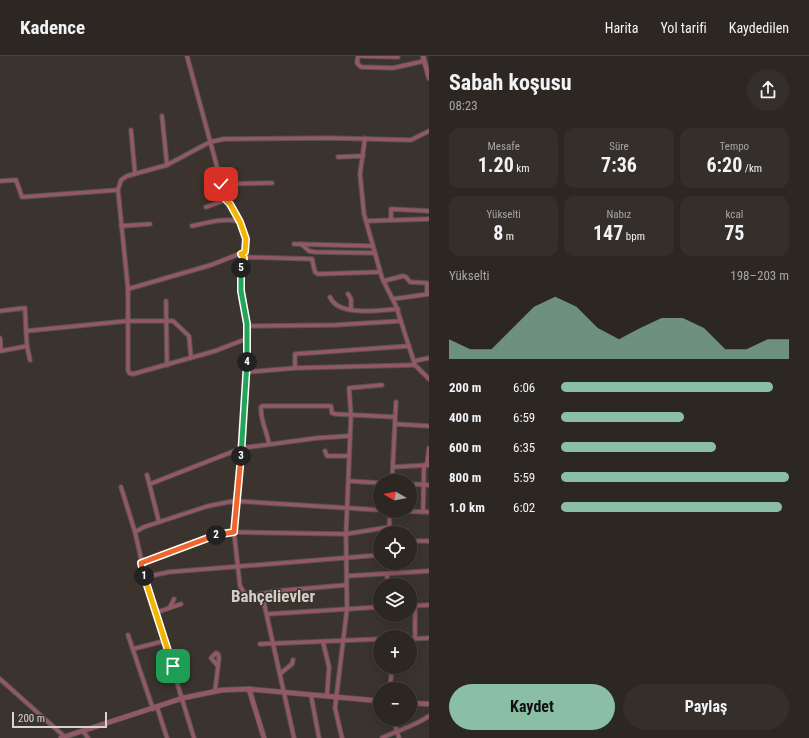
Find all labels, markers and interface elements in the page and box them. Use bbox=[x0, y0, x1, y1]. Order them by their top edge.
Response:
text: Kadence bbox=[20, 16, 85, 39]
text: Harita bbox=[605, 20, 638, 36]
text: Yol tarifi bbox=[660, 20, 707, 36]
text: Kaydedilen bbox=[729, 20, 789, 36]
button: share bbox=[747, 69, 789, 111]
text: Sabah koşusu bbox=[449, 70, 571, 95]
text: 08:23 bbox=[449, 98, 478, 113]
text: Mesafe bbox=[488, 140, 520, 153]
text: Süre bbox=[609, 140, 629, 153]
text: Tempo bbox=[720, 140, 749, 153]
text: 1.20 bbox=[478, 153, 514, 177]
text: 7:36 bbox=[601, 153, 637, 177]
text: 6:20 bbox=[707, 153, 742, 177]
text: km bbox=[514, 162, 530, 175]
text: /km bbox=[742, 162, 762, 175]
pin bbox=[204, 167, 238, 201]
icon: check bbox=[210, 173, 232, 195]
text: Yükselti bbox=[487, 208, 521, 221]
text: Nabız bbox=[607, 208, 631, 221]
text: kcal bbox=[725, 208, 743, 221]
text: 8 bbox=[493, 221, 503, 245]
text: 147 bbox=[593, 221, 623, 245]
text: 75 bbox=[724, 221, 744, 245]
text: m bbox=[503, 230, 514, 243]
text: bpm bbox=[623, 230, 645, 243]
pin: 5 bbox=[231, 258, 251, 278]
text: 5 bbox=[238, 261, 244, 274]
text: Yükselti bbox=[449, 268, 490, 283]
text: 198–203 m bbox=[730, 268, 789, 283]
pin: 4 bbox=[237, 352, 257, 372]
text: 4 bbox=[244, 355, 250, 368]
text: 200 m bbox=[449, 380, 481, 395]
text: 6:06 bbox=[513, 380, 535, 395]
text: 400 m bbox=[449, 410, 481, 425]
text: 6:59 bbox=[513, 410, 535, 425]
text: 600 m bbox=[449, 440, 481, 455]
text: 6:35 bbox=[513, 440, 535, 455]
pin: 3 bbox=[231, 446, 251, 466]
text: 3 bbox=[238, 449, 244, 462]
text: 800 m bbox=[449, 470, 481, 485]
text: 5:59 bbox=[513, 470, 535, 485]
north arrow bbox=[373, 474, 417, 518]
map controls bbox=[373, 474, 417, 726]
text: 1.0 km bbox=[449, 500, 485, 515]
text: 6:02 bbox=[513, 500, 535, 515]
pin: 2 bbox=[206, 525, 226, 545]
button: locate bbox=[373, 526, 417, 570]
text: 2 bbox=[213, 528, 219, 541]
pin: 1 bbox=[134, 566, 154, 586]
text: 1 bbox=[141, 569, 147, 582]
button: layers bbox=[373, 578, 417, 622]
district label: Bahçelievler bbox=[231, 586, 315, 606]
button: + bbox=[373, 630, 417, 674]
pin bbox=[156, 649, 190, 683]
icon: arrive bbox=[162, 655, 184, 677]
button: − bbox=[373, 682, 417, 726]
button: Kaydet bbox=[449, 684, 615, 730]
button: Paylaş bbox=[623, 684, 789, 730]
scale bar bbox=[12, 710, 107, 729]
text: 200 m bbox=[18, 712, 45, 725]

